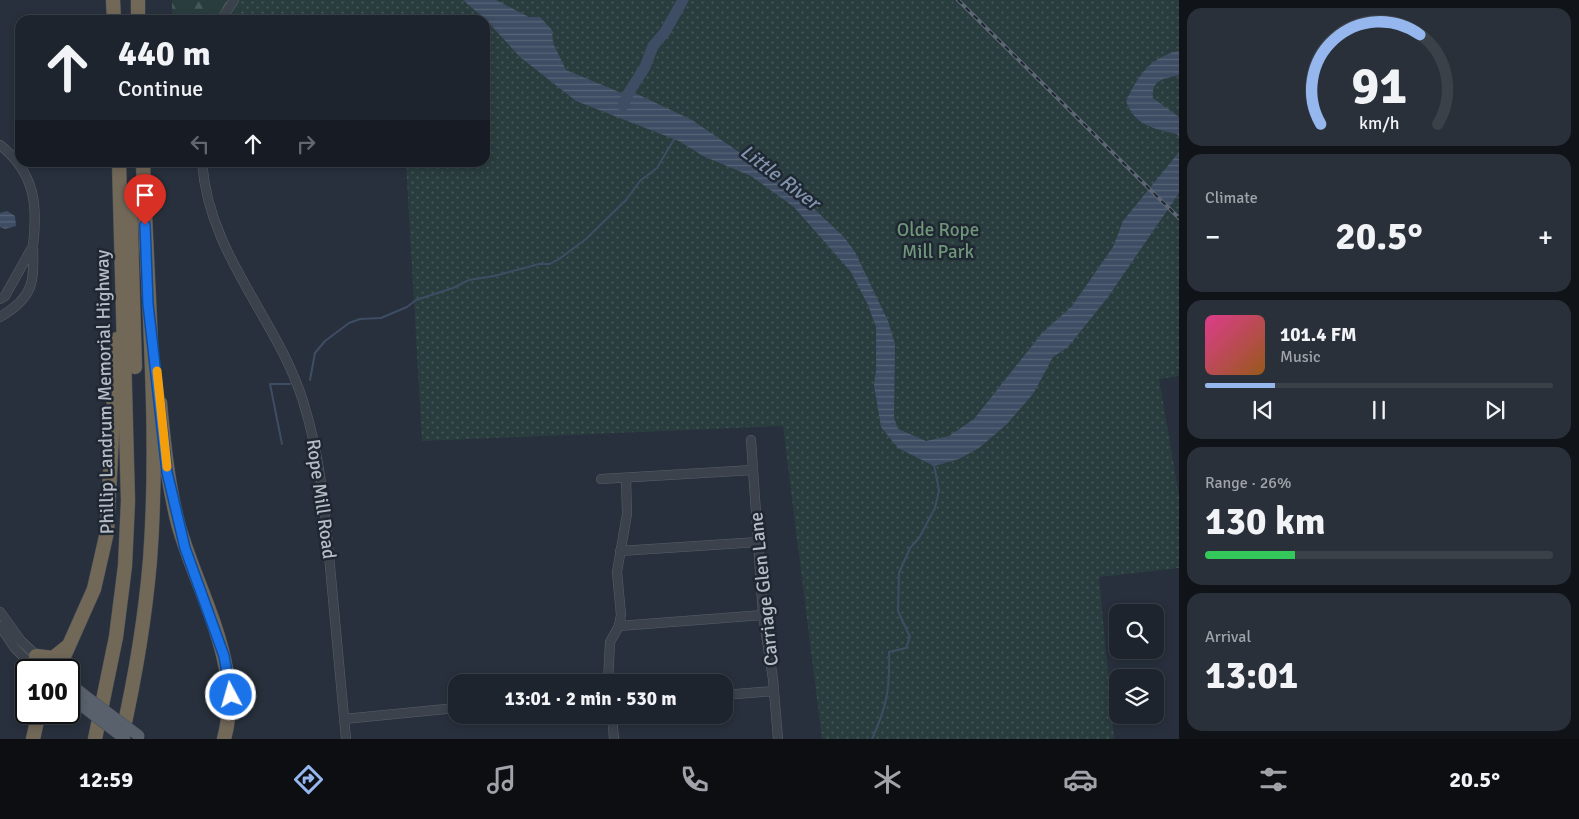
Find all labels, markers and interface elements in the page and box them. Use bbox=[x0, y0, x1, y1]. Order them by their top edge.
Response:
text: 440 m bbox=[118, 32, 211, 75]
icon: ahead bbox=[35, 35, 100, 100]
text: 91 bbox=[1351, 54, 1407, 118]
text: Continue bbox=[118, 75, 203, 102]
text: km/h bbox=[1359, 112, 1399, 134]
icon: left bbox=[186, 130, 214, 158]
icon: ahead bbox=[239, 130, 267, 158]
icon: right bbox=[292, 130, 320, 158]
water label: Little River bbox=[735, 139, 827, 217]
pin bbox=[124, 174, 166, 225]
icon: arrive bbox=[131, 181, 159, 209]
text: Climate bbox=[1205, 188, 1258, 208]
text: 20.5° bbox=[1335, 213, 1423, 260]
park label: Olde Rope Mill Park bbox=[897, 218, 979, 264]
text: − bbox=[1205, 220, 1220, 254]
text: + bbox=[1538, 220, 1553, 254]
street label: Phillip Landrum Memorial Highway bbox=[91, 249, 119, 535]
text: 101.4 FM bbox=[1280, 323, 1357, 347]
text: Music bbox=[1280, 347, 1321, 367]
icon: previous bbox=[1249, 396, 1277, 424]
icon: pause bbox=[1365, 396, 1393, 424]
icon: next bbox=[1481, 396, 1509, 424]
street label: Rope Mill Road bbox=[301, 437, 341, 561]
text: Range · 26% bbox=[1205, 473, 1291, 493]
text: 130 km bbox=[1205, 498, 1326, 545]
street label: Carriage Glen Lane bbox=[744, 511, 784, 667]
map controls bbox=[1109, 604, 1164, 724]
button: search bbox=[1109, 604, 1164, 659]
text: Arrival bbox=[1205, 627, 1251, 647]
text: 13:01 bbox=[1205, 652, 1298, 699]
speed limit sign: 100 bbox=[15, 659, 80, 724]
position arrow bbox=[204, 668, 256, 720]
button: layers bbox=[1109, 669, 1164, 724]
text: 13:01 · 2 min · 530 m bbox=[504, 687, 677, 711]
icon: directions bbox=[291, 762, 326, 797]
icon: music bbox=[484, 762, 519, 797]
icon: phone bbox=[677, 762, 712, 797]
icon: climate bbox=[870, 762, 905, 797]
icon: car bbox=[1063, 762, 1098, 797]
icon: filters bbox=[1256, 762, 1291, 797]
text: 12:59 bbox=[79, 766, 133, 793]
text: 20.5° bbox=[1449, 766, 1500, 793]

